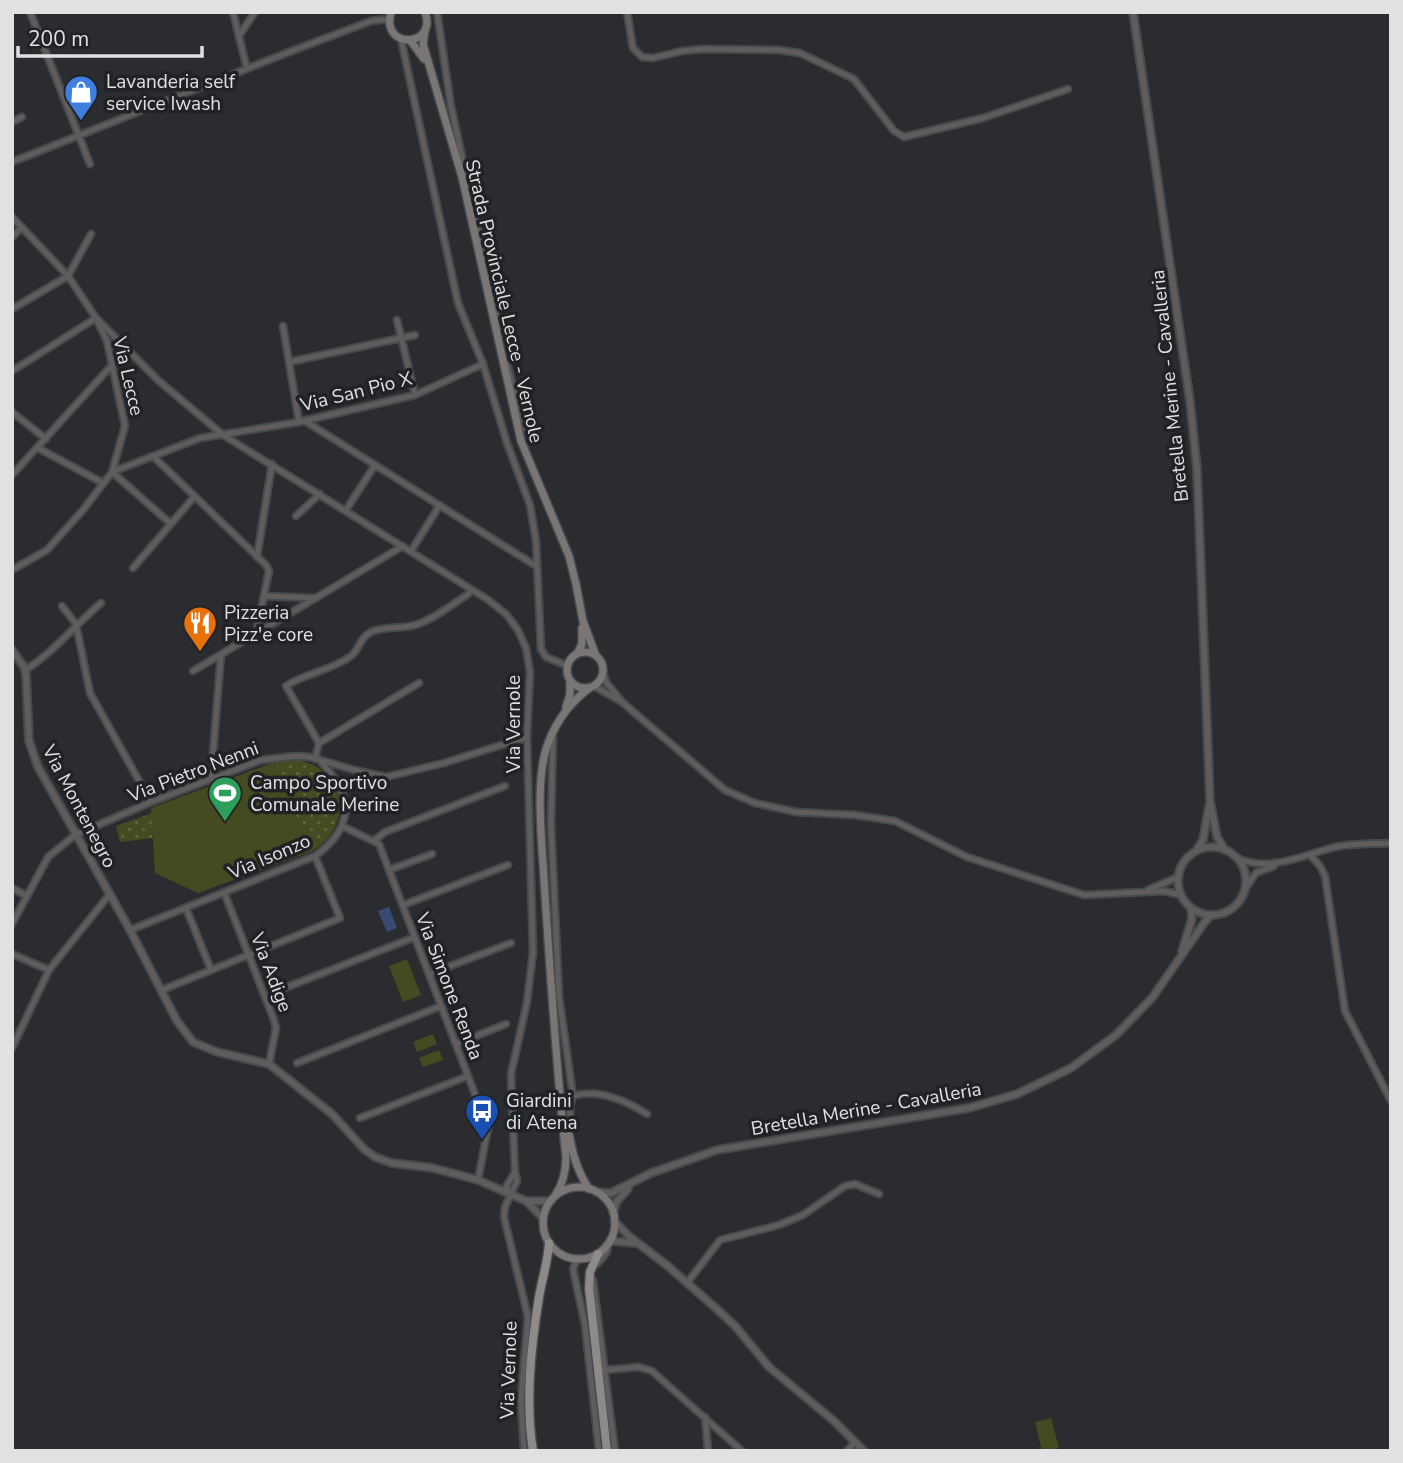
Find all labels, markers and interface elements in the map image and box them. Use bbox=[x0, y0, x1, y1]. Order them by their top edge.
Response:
scale bar bbox=[18, 14, 201, 58]
text: 200 m bbox=[28, 25, 89, 53]
place label: Lavanderia self service Iwash bbox=[106, 69, 236, 117]
shop icon: Lavanderia self service Iwash bbox=[62, 73, 100, 122]
street label: Strada Provinciale Lecce - Vernole bbox=[459, 157, 549, 446]
street label: Bretella Merine - Cavalleria bbox=[1145, 268, 1195, 503]
street label: Via Lecce bbox=[106, 333, 150, 418]
street label: Via San Pio X bbox=[297, 365, 415, 419]
place label: Pizzeria Pizz'e core bbox=[224, 600, 313, 648]
restaurant icon: Pizzeria Pizz'e core bbox=[181, 604, 219, 653]
street label: Via Vernole bbox=[501, 675, 527, 774]
street label: Via Pietro Nenni bbox=[123, 735, 262, 809]
street label: Via Montenegro bbox=[35, 739, 123, 873]
place label: Campo Sportivo Comunale Merine bbox=[250, 770, 399, 818]
sports icon: Campo Sportivo Comunale Merine bbox=[206, 774, 244, 823]
street label: Via Isonzo bbox=[223, 828, 315, 886]
street label: Via Simone Renda bbox=[409, 908, 489, 1064]
street label: Via Adige bbox=[244, 928, 298, 1016]
street label: Bretella Merine - Cavalleria bbox=[749, 1076, 983, 1142]
place label: Giardini di Atena bbox=[506, 1088, 578, 1136]
bus stop icon: Giardini di Atena bbox=[463, 1092, 501, 1141]
street label: Via Vernole bbox=[494, 1320, 524, 1421]

